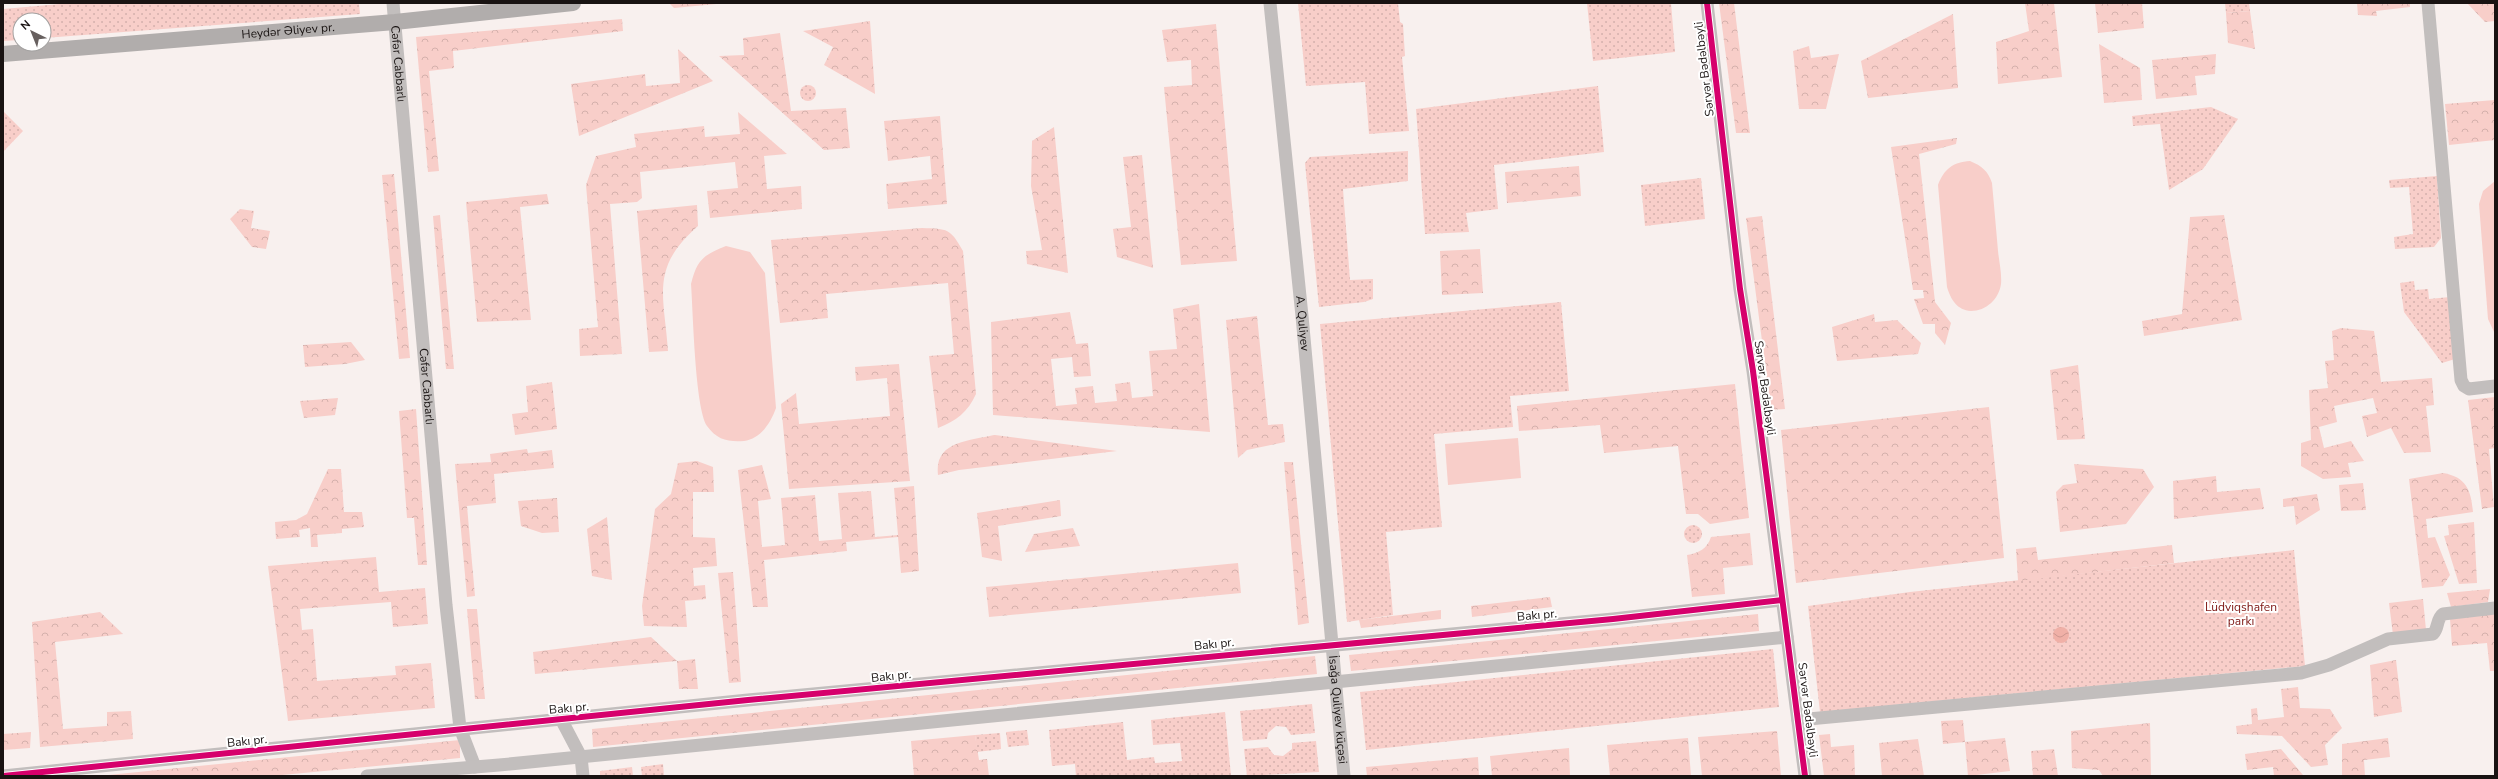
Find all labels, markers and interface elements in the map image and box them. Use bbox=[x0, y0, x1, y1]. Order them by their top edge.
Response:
north arrow bbox=[12, 12, 52, 52]
text: N bbox=[17, 17, 34, 33]
street label: Heydər Əliyev pr. bbox=[241, 19, 335, 43]
street label: Sərvər Bədəlbəyli bbox=[1690, 21, 1718, 117]
street label: Cəfər Cabbarlı bbox=[387, 25, 410, 103]
street label: A. Quliyev bbox=[1292, 295, 1313, 353]
street label: Sərvər Bədəlbəyli bbox=[1750, 340, 1780, 436]
street label: Cəfər Cabbarlı bbox=[415, 348, 438, 426]
park label: Lüdviqshafen parkı bbox=[2205, 599, 2277, 629]
street label: Bakı pr. bbox=[1516, 605, 1558, 625]
street label: Bakı pr. bbox=[1193, 634, 1235, 654]
street label: İsağa Quliyev küçəsi bbox=[1325, 655, 1351, 765]
street label: Sərvər Bədəlbəyli bbox=[1794, 662, 1822, 758]
street label: Bakı pr. bbox=[870, 666, 912, 686]
street label: Bakı pr. bbox=[548, 698, 590, 718]
street label: Bakı pr. bbox=[226, 731, 268, 751]

